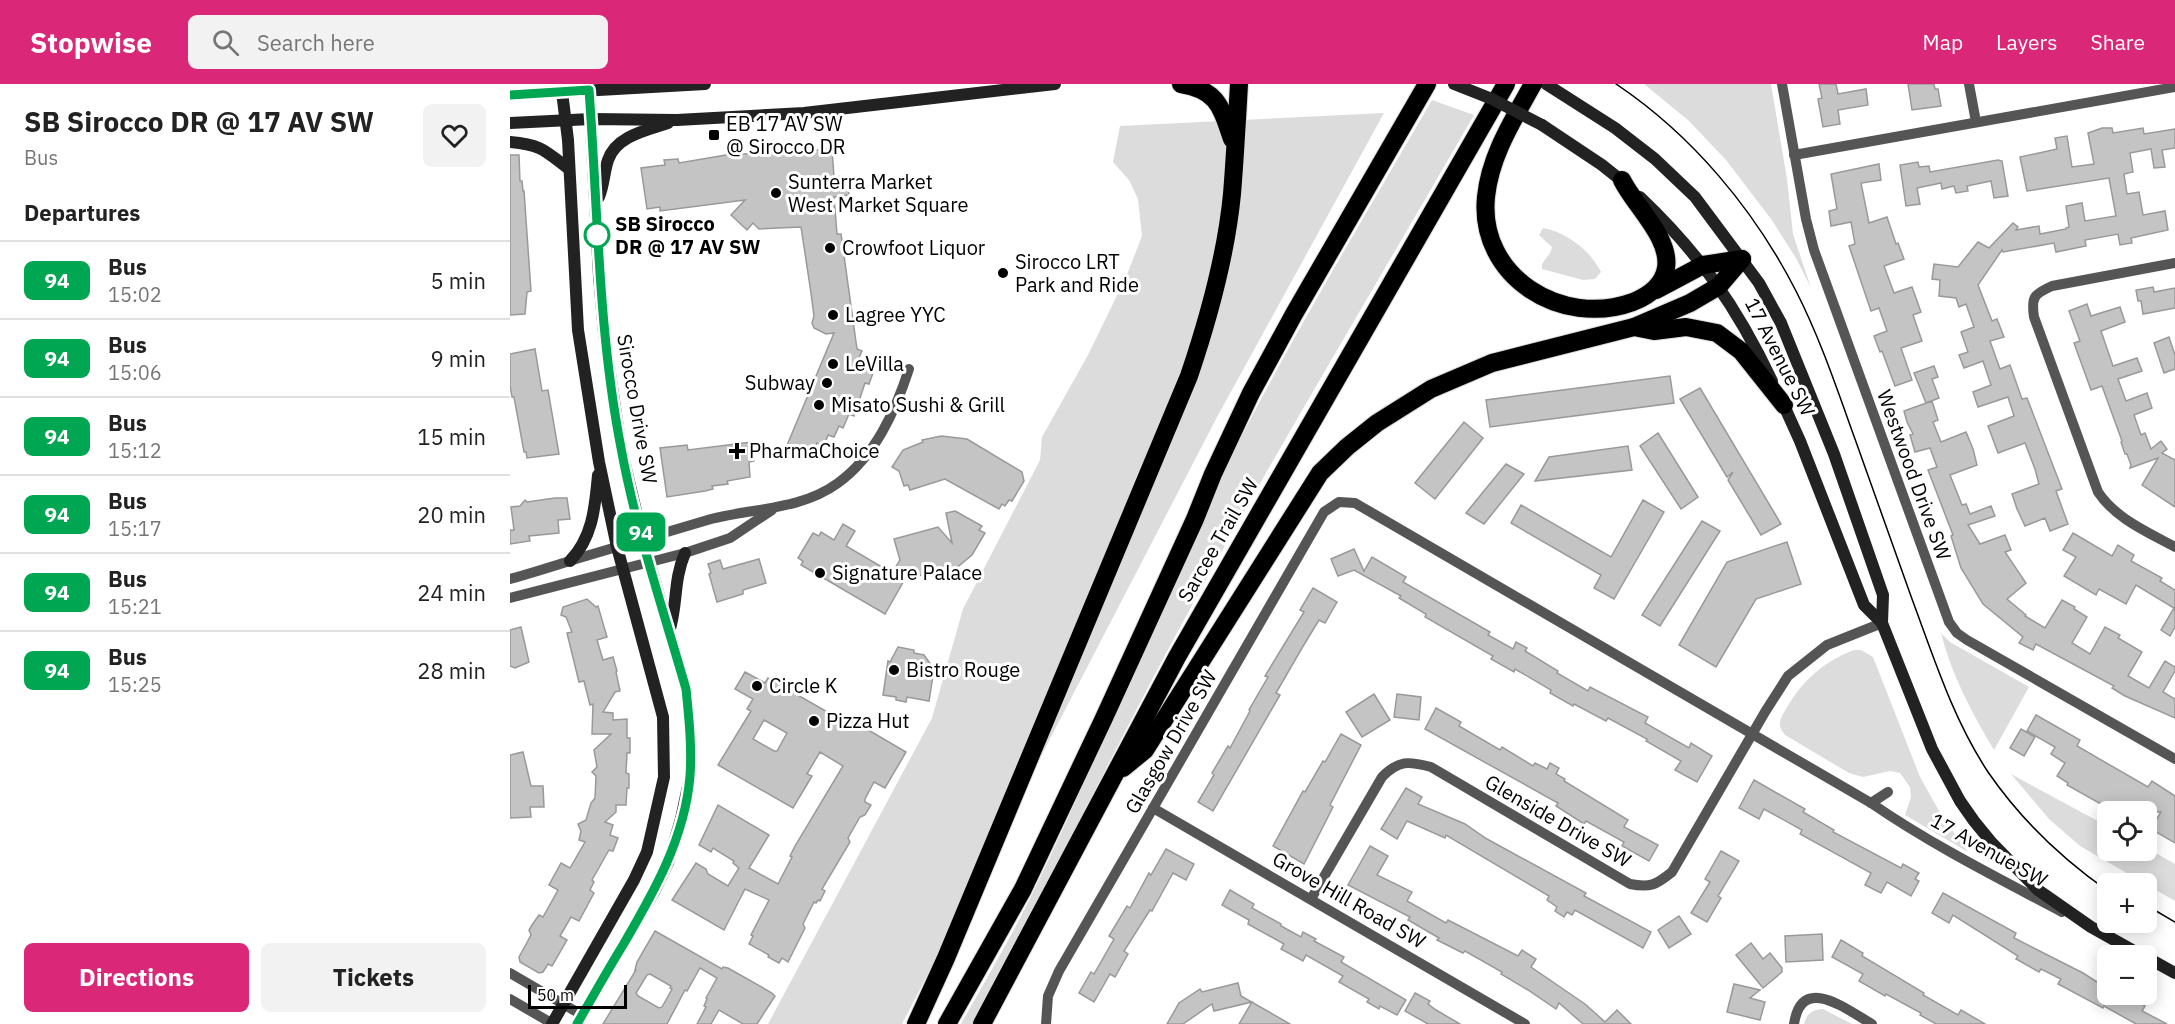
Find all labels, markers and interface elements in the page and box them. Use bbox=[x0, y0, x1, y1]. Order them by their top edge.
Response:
search box bbox=[188, 15, 608, 69]
text: Stopwise bbox=[30, 24, 152, 61]
icon: search bbox=[209, 26, 242, 59]
text: Search here bbox=[257, 28, 375, 57]
text: Map bbox=[1923, 28, 1963, 56]
text: Layers bbox=[1996, 28, 2058, 56]
text: Share bbox=[2091, 28, 2145, 56]
text: SB Sirocco DR @ 17 AV SW bbox=[24, 103, 374, 140]
button: heart bbox=[423, 104, 486, 167]
place label: EB 17 AV SW @ Sirocco DR bbox=[726, 110, 846, 160]
marker: EB 17 AV SW @ Sirocco DR bbox=[707, 128, 721, 142]
text: Bus bbox=[24, 144, 58, 171]
place label: Sunterra Market West Market Square bbox=[788, 168, 969, 218]
marker: Sunterra Market West Market Square bbox=[769, 186, 783, 200]
text: Departures bbox=[24, 198, 140, 227]
place label: SB Sirocco DR @ 17 AV SW bbox=[615, 210, 761, 260]
marker: SB Sirocco DR @ 17 AV SW bbox=[584, 222, 610, 248]
place label: Crowfoot Liquor bbox=[842, 234, 985, 261]
marker: Crowfoot Liquor bbox=[823, 241, 837, 255]
place label: Sirocco LRT Park and Ride bbox=[1015, 248, 1139, 298]
text: Bus bbox=[108, 252, 147, 281]
text: 94 bbox=[44, 266, 70, 294]
text: 5 min bbox=[430, 266, 486, 295]
marker: Sirocco LRT Park and Ride bbox=[996, 266, 1010, 280]
text: 15:02 bbox=[108, 281, 162, 308]
street label: 17 Avenue SW bbox=[1739, 293, 1822, 421]
place label: Lagree YYC bbox=[845, 301, 946, 328]
marker: Lagree YYC bbox=[826, 308, 840, 322]
text: Bus bbox=[108, 330, 147, 359]
street label: Sirocco Drive SW bbox=[611, 332, 664, 486]
text: 94 bbox=[44, 344, 70, 372]
text: 9 min bbox=[430, 344, 486, 373]
place label: LeVilla bbox=[845, 350, 904, 377]
marker: LeVilla bbox=[826, 357, 840, 371]
text: 15:06 bbox=[108, 359, 162, 386]
place label: Subway bbox=[745, 369, 815, 396]
marker: Subway bbox=[820, 376, 834, 390]
street label: Westwood Drive SW bbox=[1871, 386, 1958, 564]
place label: Misato Sushi & Grill bbox=[831, 391, 1005, 418]
marker: Misato Sushi & Grill bbox=[812, 398, 826, 412]
text: Bus bbox=[108, 408, 147, 437]
text: 94 bbox=[44, 422, 70, 450]
text: 15 min bbox=[417, 422, 486, 451]
text: 15:12 bbox=[108, 437, 162, 464]
place label: PharmaChoice bbox=[749, 437, 880, 464]
marker: PharmaChoice bbox=[730, 444, 744, 458]
street label: Sarcee Trail SW bbox=[1171, 473, 1264, 607]
text: Bus bbox=[108, 486, 147, 515]
text: 94 bbox=[44, 500, 70, 528]
text: 20 min bbox=[417, 500, 486, 529]
line badge: 94 bbox=[614, 512, 668, 552]
text: 15:17 bbox=[108, 515, 162, 542]
text: 94 bbox=[628, 518, 654, 546]
place label: Signature Palace bbox=[832, 559, 982, 586]
text: Bus bbox=[108, 564, 147, 593]
marker: Signature Palace bbox=[813, 566, 827, 580]
text: 94 bbox=[44, 578, 70, 606]
text: 24 min bbox=[417, 578, 486, 607]
text: 15:21 bbox=[108, 593, 162, 620]
text: Bus bbox=[108, 642, 147, 671]
text: 94 bbox=[44, 656, 70, 684]
text: 28 min bbox=[417, 656, 486, 685]
place label: Bistro Rouge bbox=[906, 656, 1020, 683]
marker: Bistro Rouge bbox=[887, 663, 901, 677]
street label: Glasgow Drive SW bbox=[1118, 665, 1223, 819]
text: 15:25 bbox=[108, 671, 162, 698]
place label: Circle K bbox=[769, 672, 838, 699]
marker: Circle K bbox=[750, 679, 764, 693]
place label: Pizza Hut bbox=[826, 707, 910, 734]
marker: Pizza Hut bbox=[807, 714, 821, 728]
street label: Glenside Drive SW bbox=[1480, 768, 1636, 873]
map controls bbox=[2097, 801, 2157, 1005]
button: locate bbox=[2097, 801, 2157, 861]
street label: 17 Avenue SW bbox=[1926, 806, 2053, 893]
street label: Grove Hill Road SW bbox=[1268, 845, 1431, 954]
button: + bbox=[2097, 873, 2157, 933]
button: Directions bbox=[24, 943, 249, 1012]
button: Tickets bbox=[261, 943, 486, 1012]
button: − bbox=[2097, 945, 2157, 1005]
scale bar bbox=[528, 982, 627, 1010]
text: 50 m bbox=[537, 985, 574, 1005]

